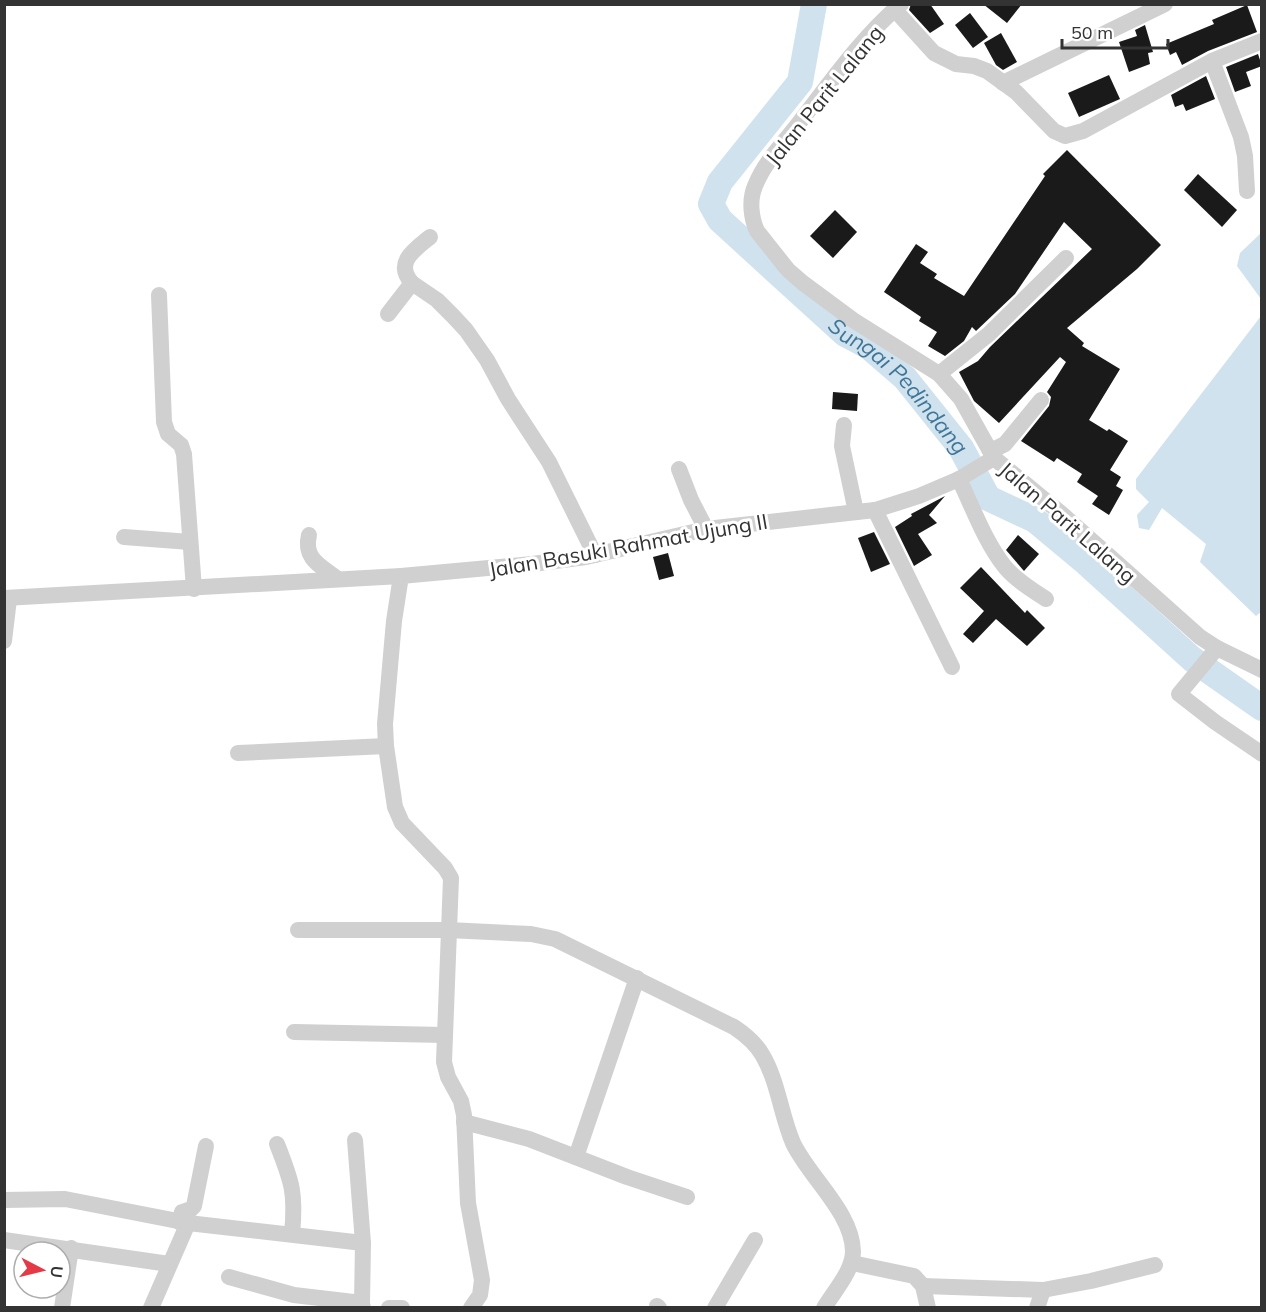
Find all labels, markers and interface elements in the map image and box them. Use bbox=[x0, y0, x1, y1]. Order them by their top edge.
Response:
scale bar bbox=[1062, 12, 1168, 50]
street label: Jalan Parit Lalang bbox=[760, 20, 888, 170]
text: 50 m bbox=[1071, 21, 1113, 44]
water label: Sungai Pedindang bbox=[822, 312, 975, 460]
street label: Jalan Parit Lalang bbox=[994, 456, 1142, 588]
street label: Jalan Basuki Rahmat Ujung II bbox=[487, 508, 769, 582]
north arrow bbox=[12, 1240, 72, 1300]
text: U bbox=[46, 1265, 68, 1279]

